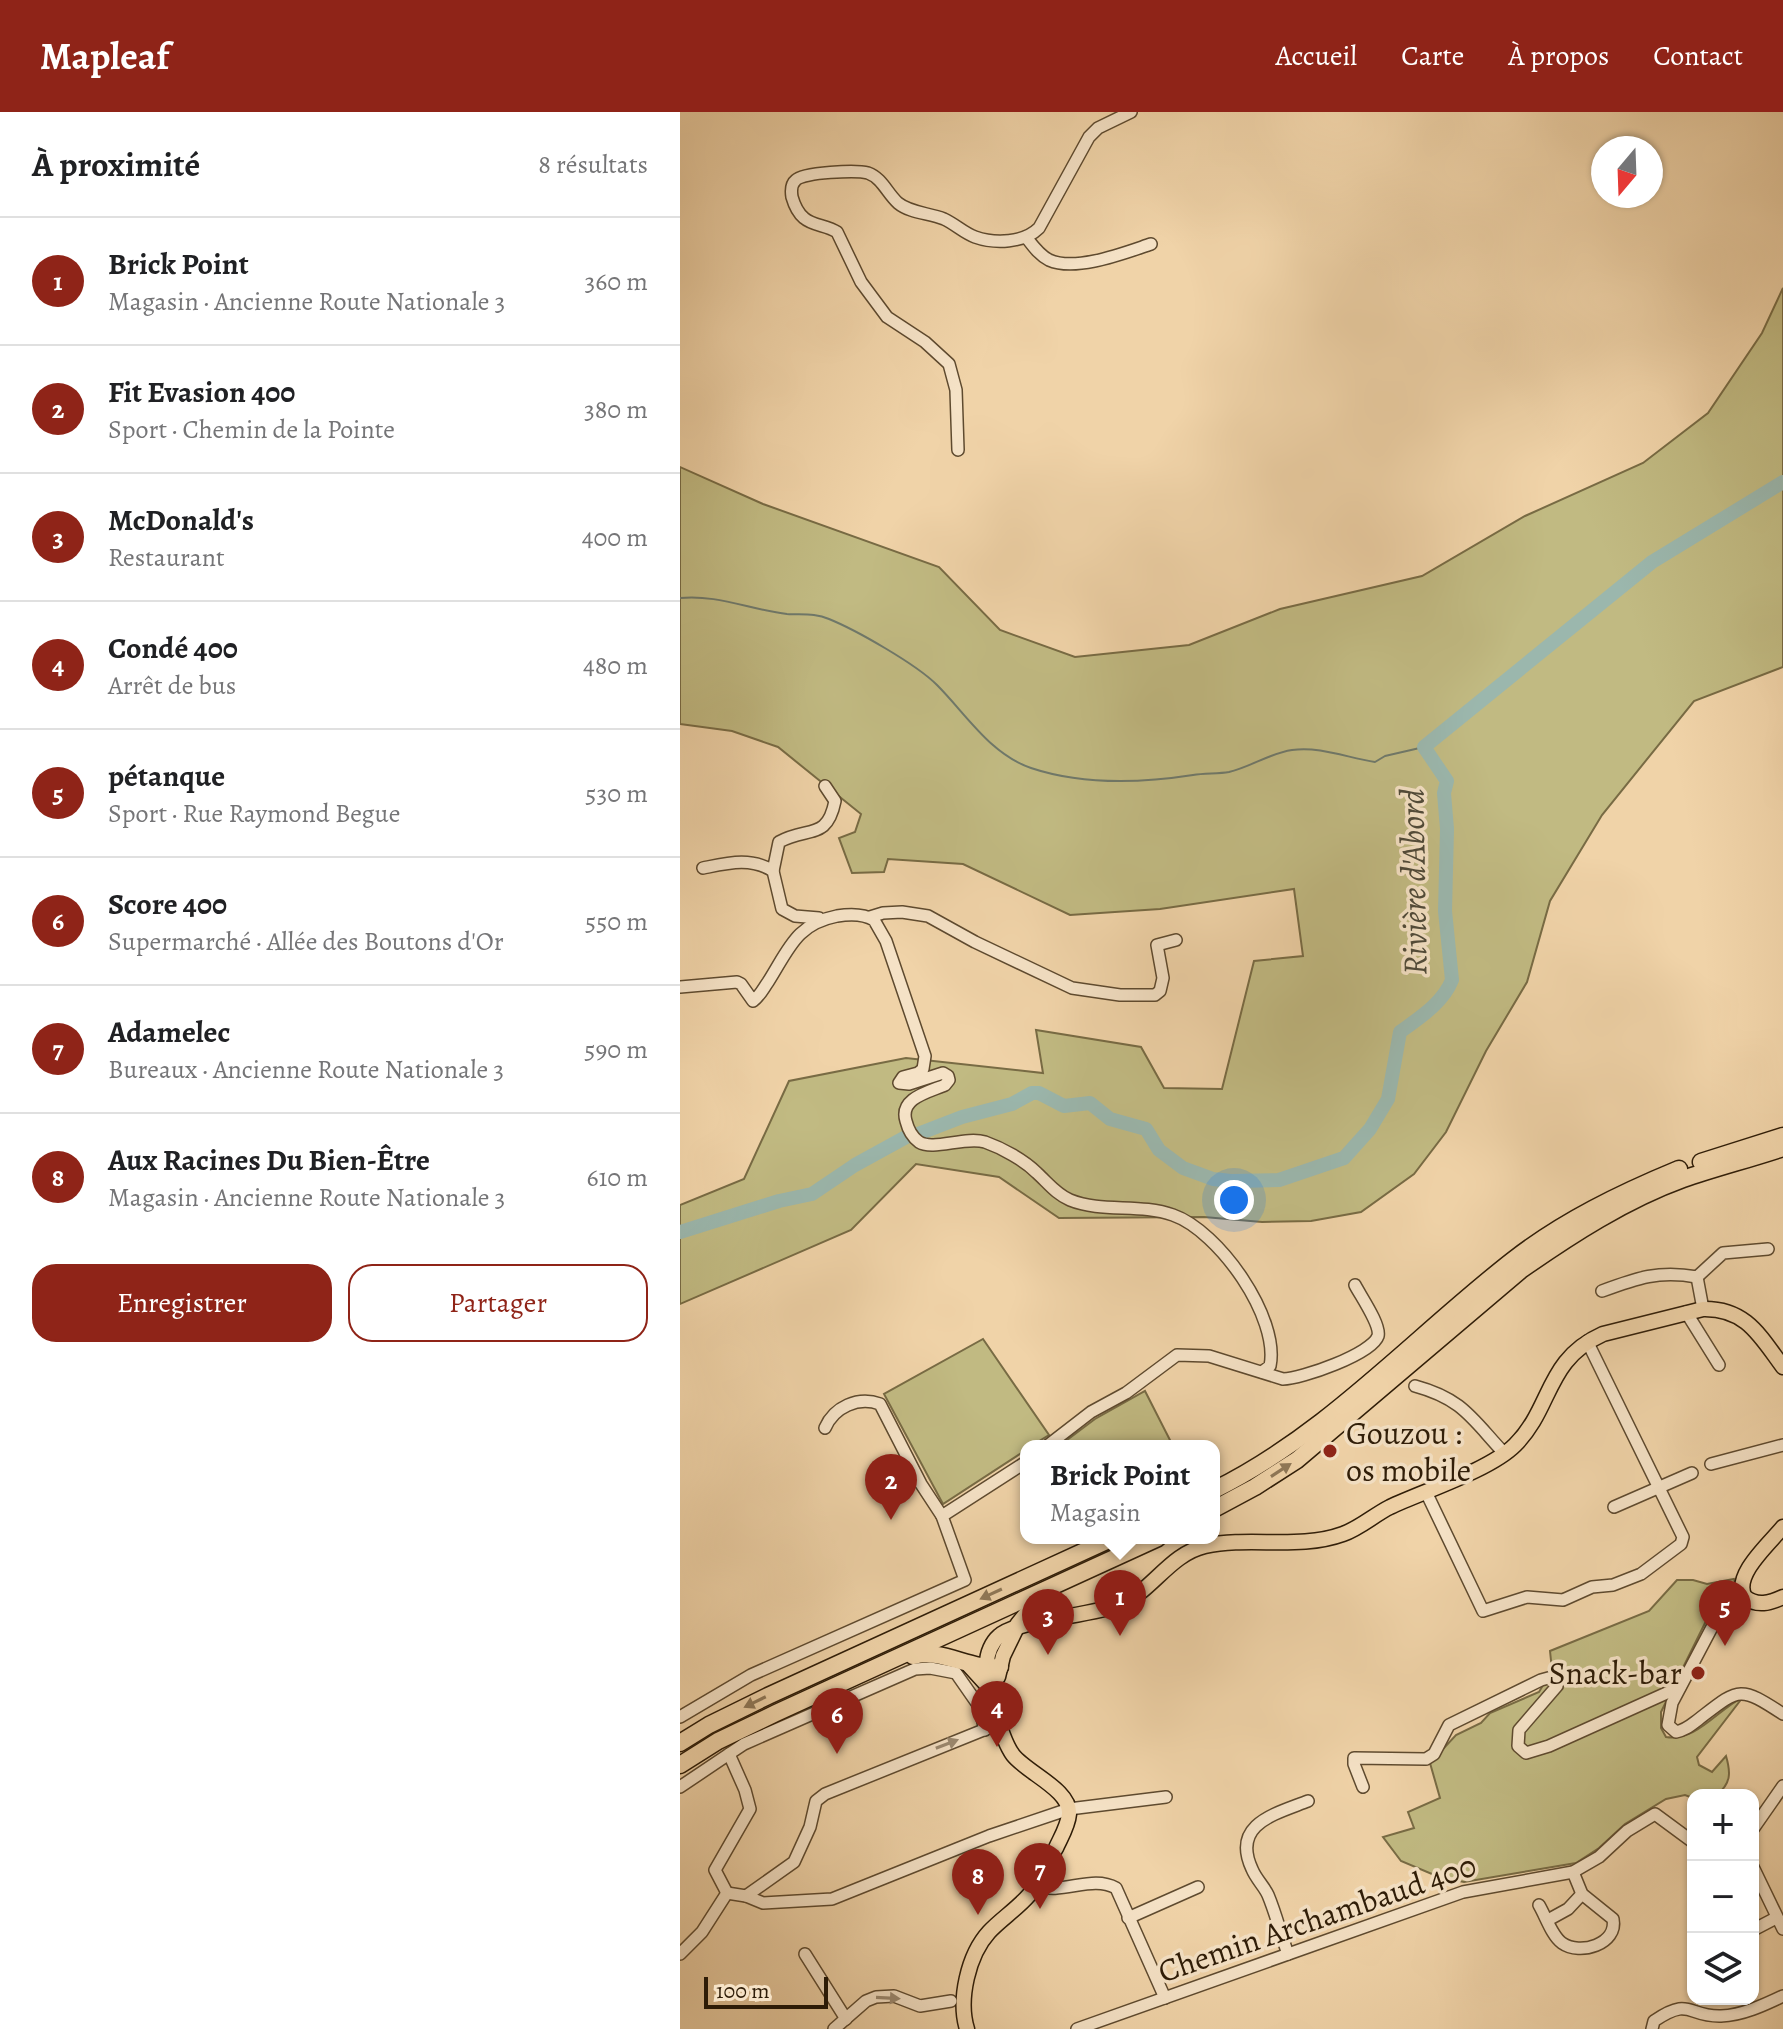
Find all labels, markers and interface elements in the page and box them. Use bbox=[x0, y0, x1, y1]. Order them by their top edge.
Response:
text: Mapleaf bbox=[40, 30, 169, 82]
text: Accueil bbox=[1275, 37, 1357, 75]
text: Carte bbox=[1401, 37, 1464, 75]
text: À propos bbox=[1508, 37, 1609, 75]
text: Contact bbox=[1653, 37, 1743, 75]
north arrow bbox=[1591, 136, 1663, 208]
text: À proximité bbox=[32, 141, 200, 188]
text: 8 résultats bbox=[538, 147, 648, 182]
text: Brick Point bbox=[108, 244, 249, 284]
text: 1 bbox=[53, 264, 63, 299]
text: 360 m bbox=[585, 264, 648, 299]
text: Magasin · Ancienne Route Nationale 3 bbox=[108, 284, 505, 319]
text: Fit Evasion 400 bbox=[108, 372, 295, 412]
text: 2 bbox=[52, 392, 64, 427]
text: 380 m bbox=[584, 392, 648, 427]
text: Sport · Chemin de la Pointe bbox=[108, 412, 395, 447]
text: McDonald's bbox=[108, 500, 254, 540]
text: 3 bbox=[52, 520, 64, 555]
text: 400 m bbox=[582, 520, 648, 555]
text: Restaurant bbox=[108, 540, 225, 575]
text: Condé 400 bbox=[108, 628, 238, 668]
text: 4 bbox=[52, 648, 64, 683]
text: 480 m bbox=[583, 648, 648, 683]
text: Arrêt de bus bbox=[108, 668, 236, 703]
text: pétanque bbox=[108, 756, 225, 796]
text: 5 bbox=[52, 776, 64, 811]
text: 530 m bbox=[585, 776, 648, 811]
water label: Rivière d'Abord bbox=[1388, 788, 1439, 976]
text: Sport · Rue Raymond Begue bbox=[108, 796, 400, 831]
text: Score 400 bbox=[108, 884, 227, 924]
text: 6 bbox=[52, 904, 64, 939]
text: 550 m bbox=[585, 904, 648, 939]
text: Supermarché · Allée des Boutons d'Or bbox=[108, 924, 504, 959]
text: Adamelec bbox=[108, 1012, 230, 1052]
text: 7 bbox=[52, 1032, 64, 1067]
text: 590 m bbox=[584, 1032, 648, 1067]
text: Bureaux · Ancienne Route Nationale 3 bbox=[108, 1052, 504, 1087]
text: Aux Racines Du Bien-Être bbox=[108, 1140, 430, 1180]
text: 8 bbox=[52, 1160, 64, 1195]
text: 610 m bbox=[586, 1160, 648, 1195]
text: Magasin · Ancienne Route Nationale 3 bbox=[108, 1180, 505, 1215]
your location bbox=[1214, 1180, 1254, 1220]
button: Enregistrer bbox=[32, 1264, 332, 1342]
button: Partager bbox=[348, 1264, 648, 1342]
place label: Gouzou : os mobile bbox=[1346, 1411, 1471, 1492]
popup bbox=[1020, 1440, 1220, 1544]
marker: Gouzou : os mobile bbox=[1321, 1442, 1339, 1460]
pin: 2 bbox=[865, 1454, 917, 1520]
text: Brick Point bbox=[1050, 1455, 1190, 1495]
one-way arrow bbox=[1271, 1462, 1292, 1477]
text: Magasin bbox=[1050, 1495, 1140, 1530]
pin: 1 bbox=[1094, 1570, 1146, 1636]
pin: 5 bbox=[1699, 1580, 1751, 1646]
one-way arrow bbox=[980, 1587, 1003, 1601]
pin: 3 bbox=[1022, 1589, 1074, 1655]
place label: Snack-bar bbox=[1549, 1651, 1682, 1695]
marker: Snack-bar bbox=[1689, 1664, 1707, 1682]
pin: 4 bbox=[971, 1681, 1023, 1747]
pin: 6 bbox=[811, 1688, 863, 1754]
one-way arrow bbox=[744, 1696, 767, 1709]
one-way arrow bbox=[935, 1737, 959, 1750]
map controls bbox=[1687, 1789, 1759, 2005]
button: + bbox=[1687, 1789, 1759, 1861]
pin: 7 bbox=[1014, 1843, 1066, 1909]
street label: Chemin Archambaud 400 bbox=[1152, 1843, 1482, 1993]
pin: 8 bbox=[952, 1849, 1004, 1915]
button: − bbox=[1687, 1861, 1759, 1933]
button: layers bbox=[1687, 1933, 1759, 2005]
scale bar bbox=[704, 1973, 828, 2009]
text: 100 m bbox=[716, 1976, 770, 2006]
one-way arrow bbox=[875, 1992, 900, 2005]

